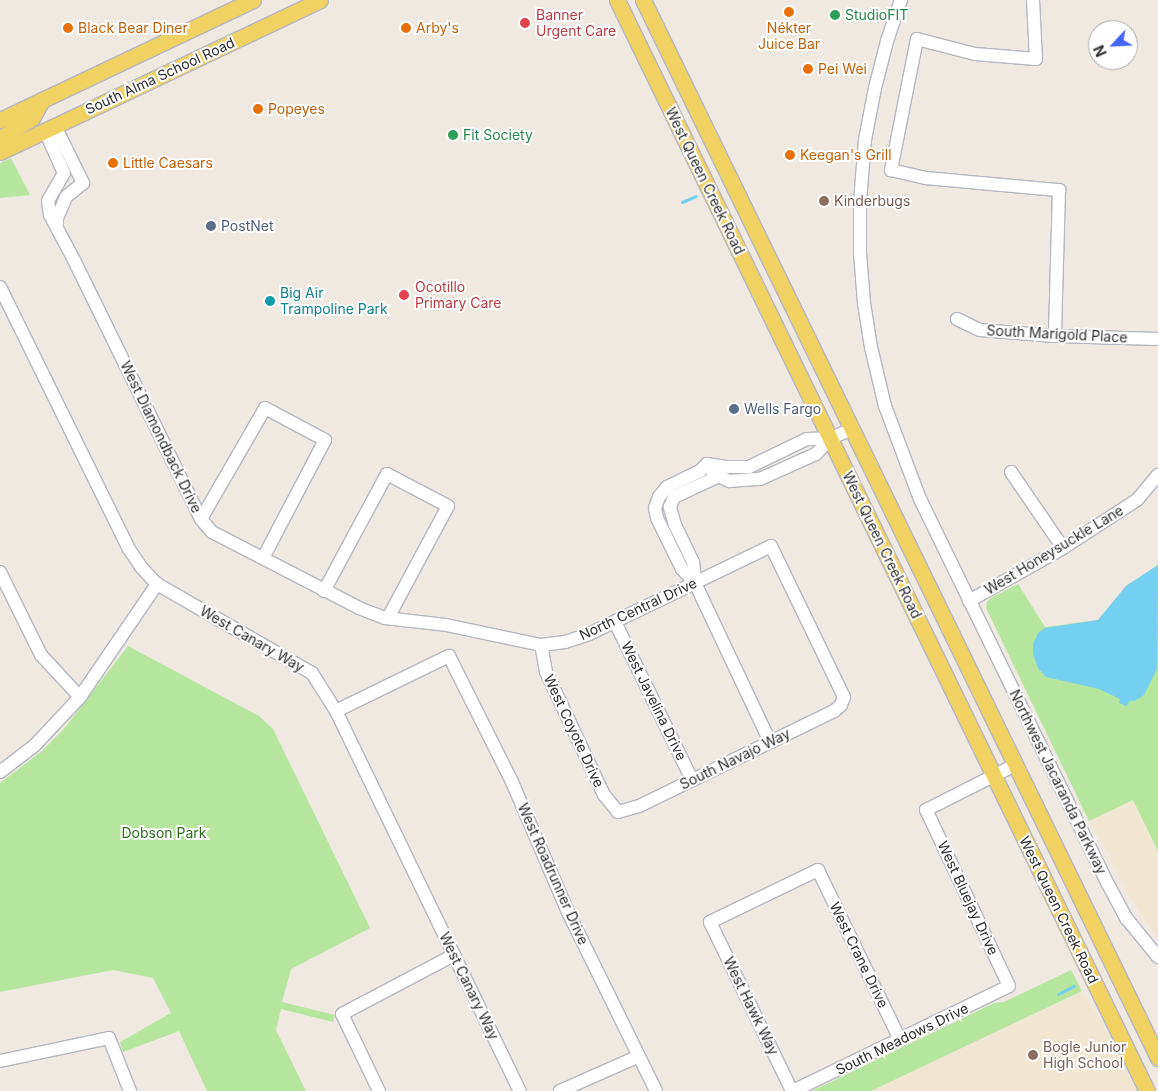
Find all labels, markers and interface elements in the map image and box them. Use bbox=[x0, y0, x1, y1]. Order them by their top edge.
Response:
marker: Nékter Juice Bar bbox=[783, 6, 795, 18]
place label: Banner Urgent Care bbox=[536, 7, 616, 40]
place label: StudioFIT bbox=[845, 7, 908, 23]
marker: StudioFIT bbox=[829, 9, 841, 21]
marker: Banner Urgent Care bbox=[518, 16, 532, 30]
place label: Black Bear Diner bbox=[78, 20, 188, 36]
place label: Arby's bbox=[416, 20, 459, 36]
place label: Nékter Juice Bar bbox=[758, 20, 820, 52]
north arrow bbox=[1088, 20, 1138, 70]
marker: Black Bear Diner bbox=[62, 22, 74, 34]
marker: Arby's bbox=[400, 22, 412, 34]
street label: South Alma School Road bbox=[83, 34, 237, 118]
text: N bbox=[1090, 43, 1110, 60]
place label: Pei Wei bbox=[818, 61, 867, 77]
marker: Pei Wei bbox=[802, 63, 814, 75]
place label: Popeyes bbox=[268, 101, 325, 117]
marker: Popeyes bbox=[252, 103, 264, 115]
street label: West Queen Creek Road bbox=[662, 105, 748, 257]
place label: Fit Society bbox=[463, 127, 533, 143]
marker: Fit Society bbox=[447, 129, 459, 141]
place label: Keegan's Grill bbox=[800, 147, 892, 163]
marker: Keegan's Grill bbox=[784, 149, 796, 161]
place label: Little Caesars bbox=[123, 155, 213, 171]
marker: Little Caesars bbox=[107, 157, 119, 169]
place label: Kinderbugs bbox=[834, 193, 910, 209]
marker: Kinderbugs bbox=[818, 195, 830, 207]
place label: PostNet bbox=[221, 218, 274, 234]
marker: PostNet bbox=[205, 220, 217, 232]
place label: Ocotillo Primary Care bbox=[415, 279, 502, 312]
place label: Big Air Trampoline Park bbox=[280, 285, 388, 318]
marker: Ocotillo Primary Care bbox=[397, 288, 411, 302]
marker: Big Air Trampoline Park bbox=[264, 295, 276, 307]
street label: South Marigold Place bbox=[986, 322, 1128, 346]
street label: West Diamondback Drive bbox=[117, 358, 205, 516]
place label: Wells Fargo bbox=[744, 401, 821, 417]
marker: Wells Fargo bbox=[728, 403, 740, 415]
street label: West Queen Creek Road bbox=[839, 469, 925, 621]
street label: West Honeysuckle Lane bbox=[982, 502, 1126, 598]
street label: North Central Drive bbox=[577, 574, 699, 644]
street label: West Canary Way bbox=[197, 602, 307, 676]
street label: West Javelina Drive bbox=[618, 639, 690, 763]
street label: West Coyote Drive bbox=[540, 672, 608, 790]
street label: Northwest Jacaranda Parkway bbox=[1006, 687, 1110, 877]
street label: South Navajo Way bbox=[677, 725, 793, 793]
street label: West Roadrunner Drive bbox=[514, 801, 592, 947]
park label: Dobson Park bbox=[121, 825, 207, 841]
street label: West Queen Creek Road bbox=[1016, 834, 1102, 986]
street label: West Bluejay Drive bbox=[934, 838, 1002, 958]
street label: West Crane Drive bbox=[826, 899, 892, 1011]
street label: West Canary Way bbox=[436, 930, 502, 1042]
street label: West Hawk Way bbox=[720, 954, 782, 1058]
street label: South Meadows Drive bbox=[833, 1000, 971, 1078]
place label: Bogle Junior High School bbox=[1043, 1039, 1126, 1072]
marker: Bogle Junior High School bbox=[1027, 1049, 1039, 1061]

